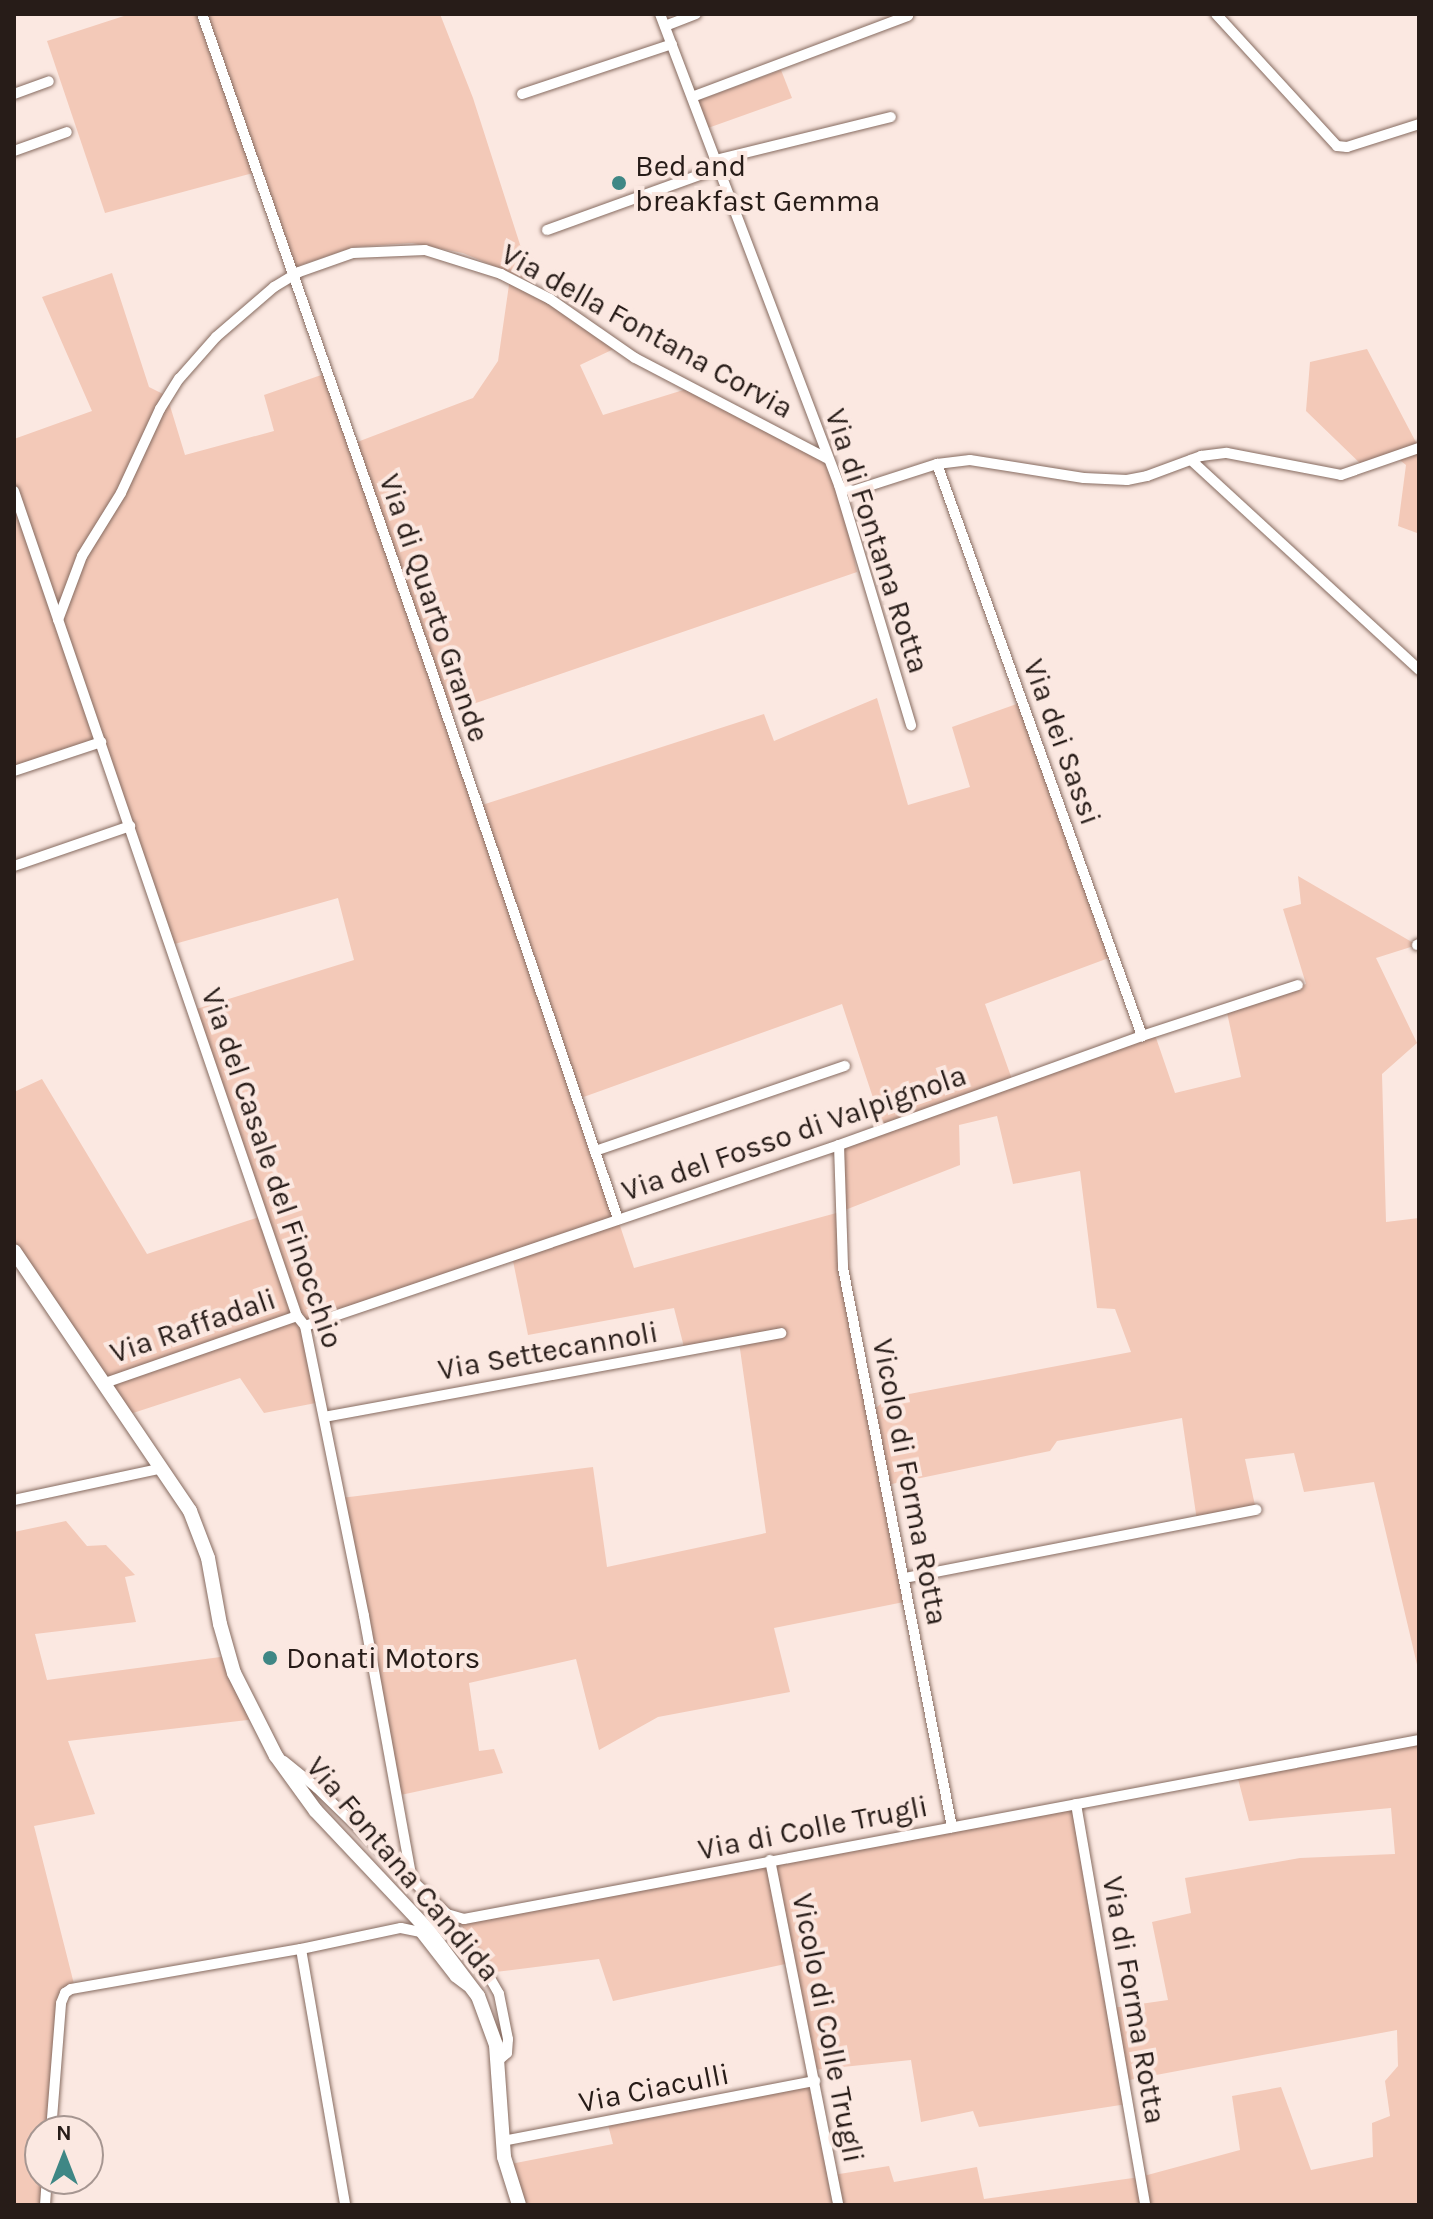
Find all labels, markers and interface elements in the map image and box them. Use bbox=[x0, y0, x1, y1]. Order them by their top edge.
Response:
place label: Bed and breakfast Gemma bbox=[635, 148, 880, 218]
marker: Bed and breakfast Gemma bbox=[610, 174, 628, 192]
street label: Via della Fontana Corvia bbox=[495, 236, 799, 426]
street label: Via di Fontana Rotta bbox=[817, 404, 937, 678]
street label: Via di Quarto Grande bbox=[371, 469, 497, 747]
street label: Via dei Sassi bbox=[1015, 654, 1109, 830]
street label: Via del Casale del Finocchio bbox=[193, 983, 351, 1353]
street label: Via del Fosso di Valpignola bbox=[617, 1057, 971, 1209]
street label: Via Raffadali bbox=[105, 1281, 281, 1371]
street label: Via Settecannoli bbox=[435, 1314, 661, 1388]
street label: Vicolo di Forma Rotta bbox=[865, 1336, 955, 1628]
place label: Donati Motors bbox=[286, 1640, 480, 1676]
marker: Donati Motors bbox=[261, 1649, 279, 1667]
street label: Via Fontana Candida bbox=[298, 1749, 508, 1989]
street label: Via di Colle Trugli bbox=[695, 1788, 931, 1868]
street label: Via di Forma Rotta bbox=[1094, 1873, 1174, 2127]
street label: Vicolo di Colle Trugli bbox=[784, 1890, 872, 2166]
street label: Via Ciaculli bbox=[576, 2056, 732, 2120]
north arrow bbox=[24, 2115, 104, 2195]
text: N bbox=[56, 2120, 72, 2146]

